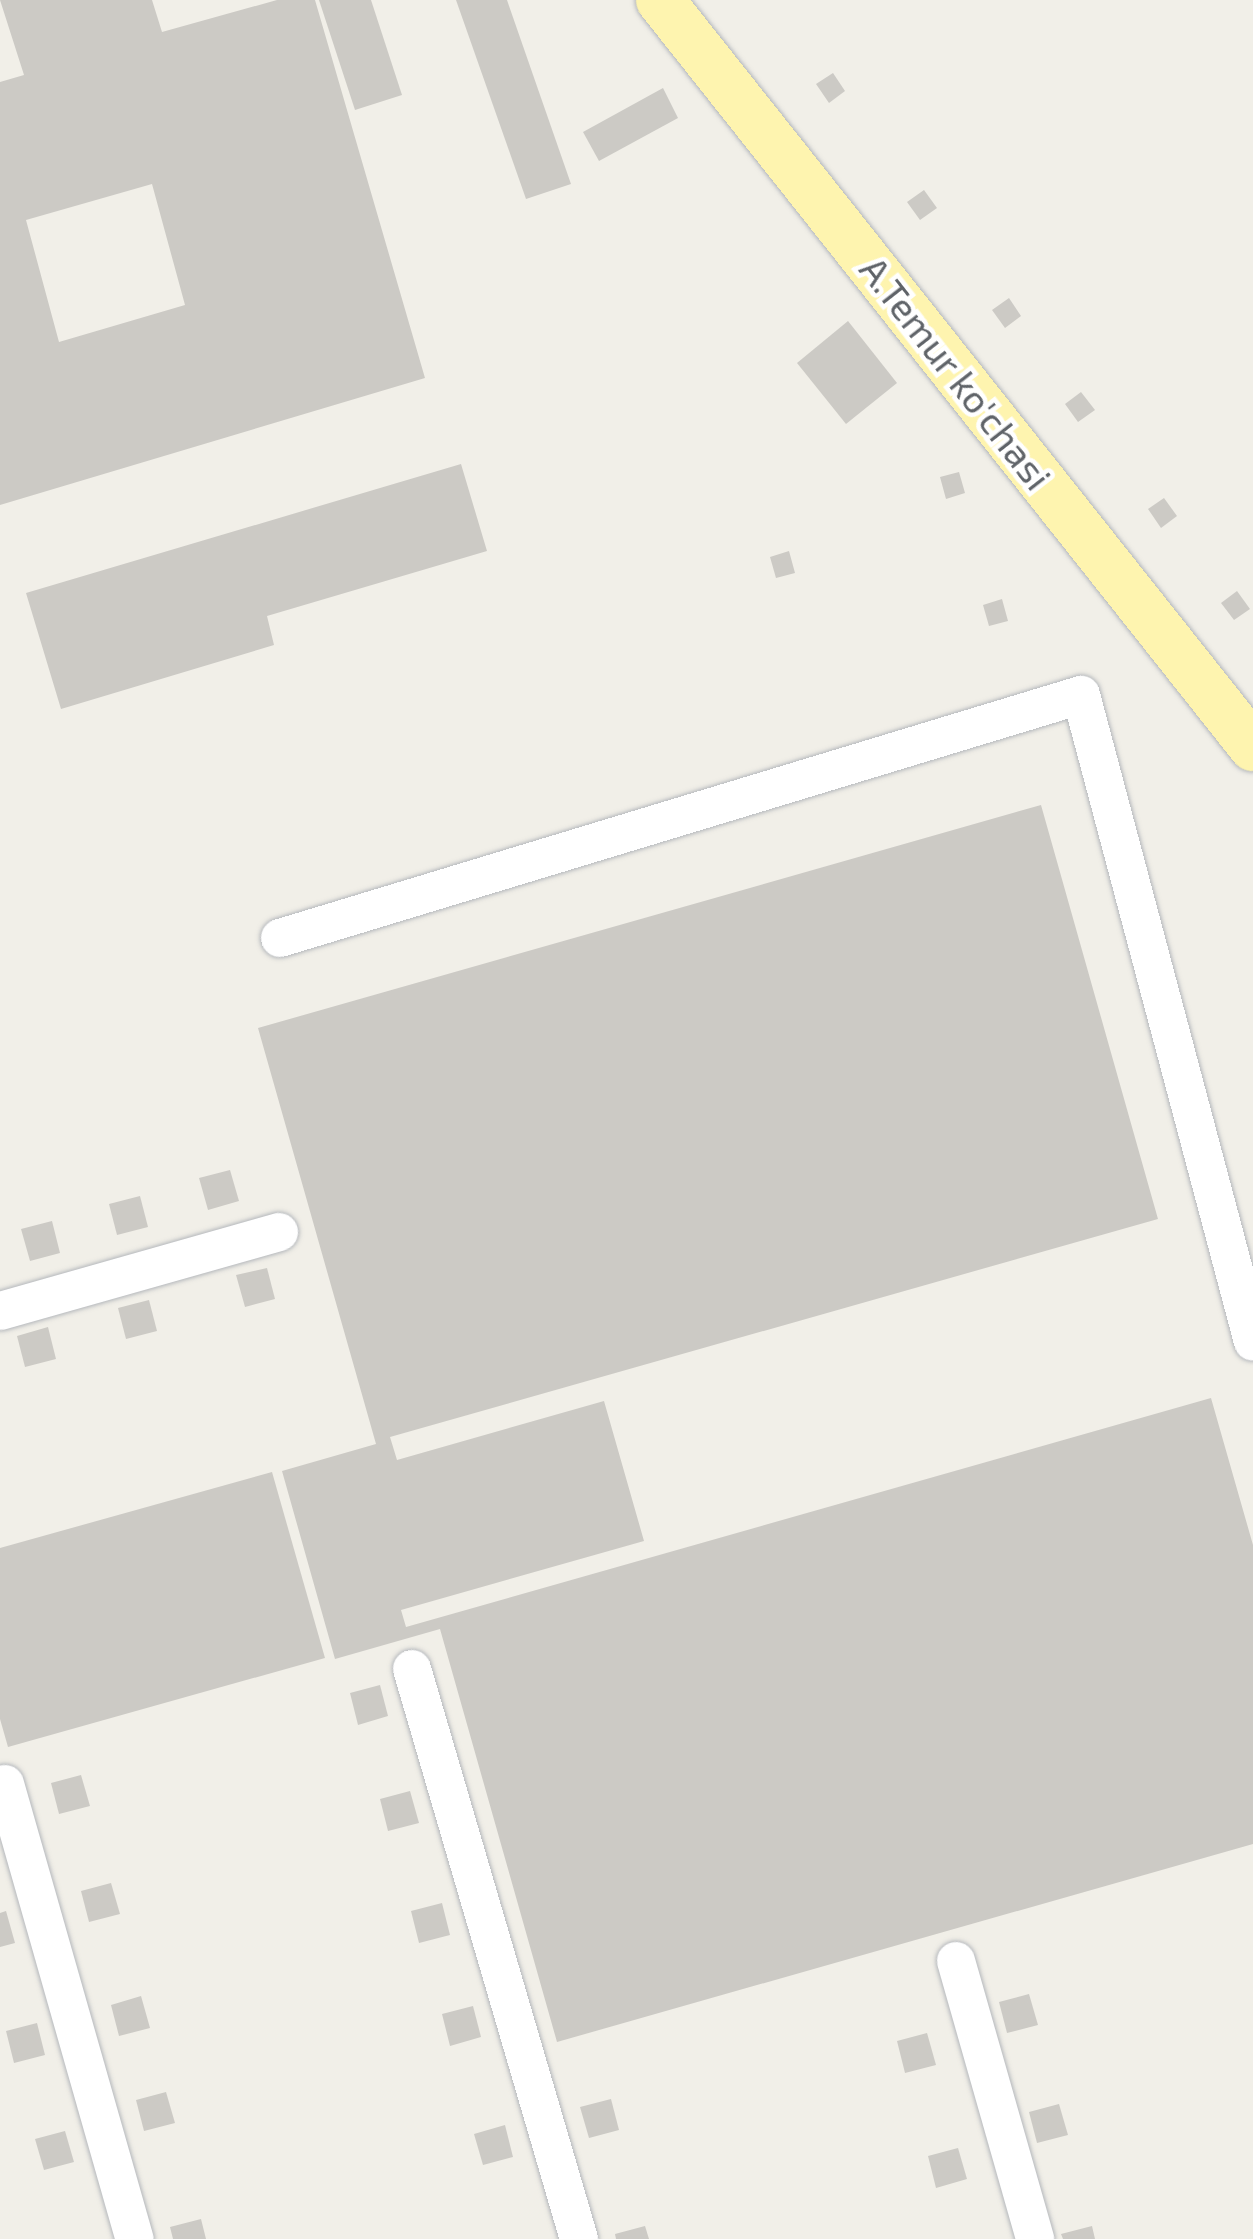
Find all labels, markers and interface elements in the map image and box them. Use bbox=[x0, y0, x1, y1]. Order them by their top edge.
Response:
street label: A.Temur ko'chasi bbox=[851, 247, 1061, 499]

